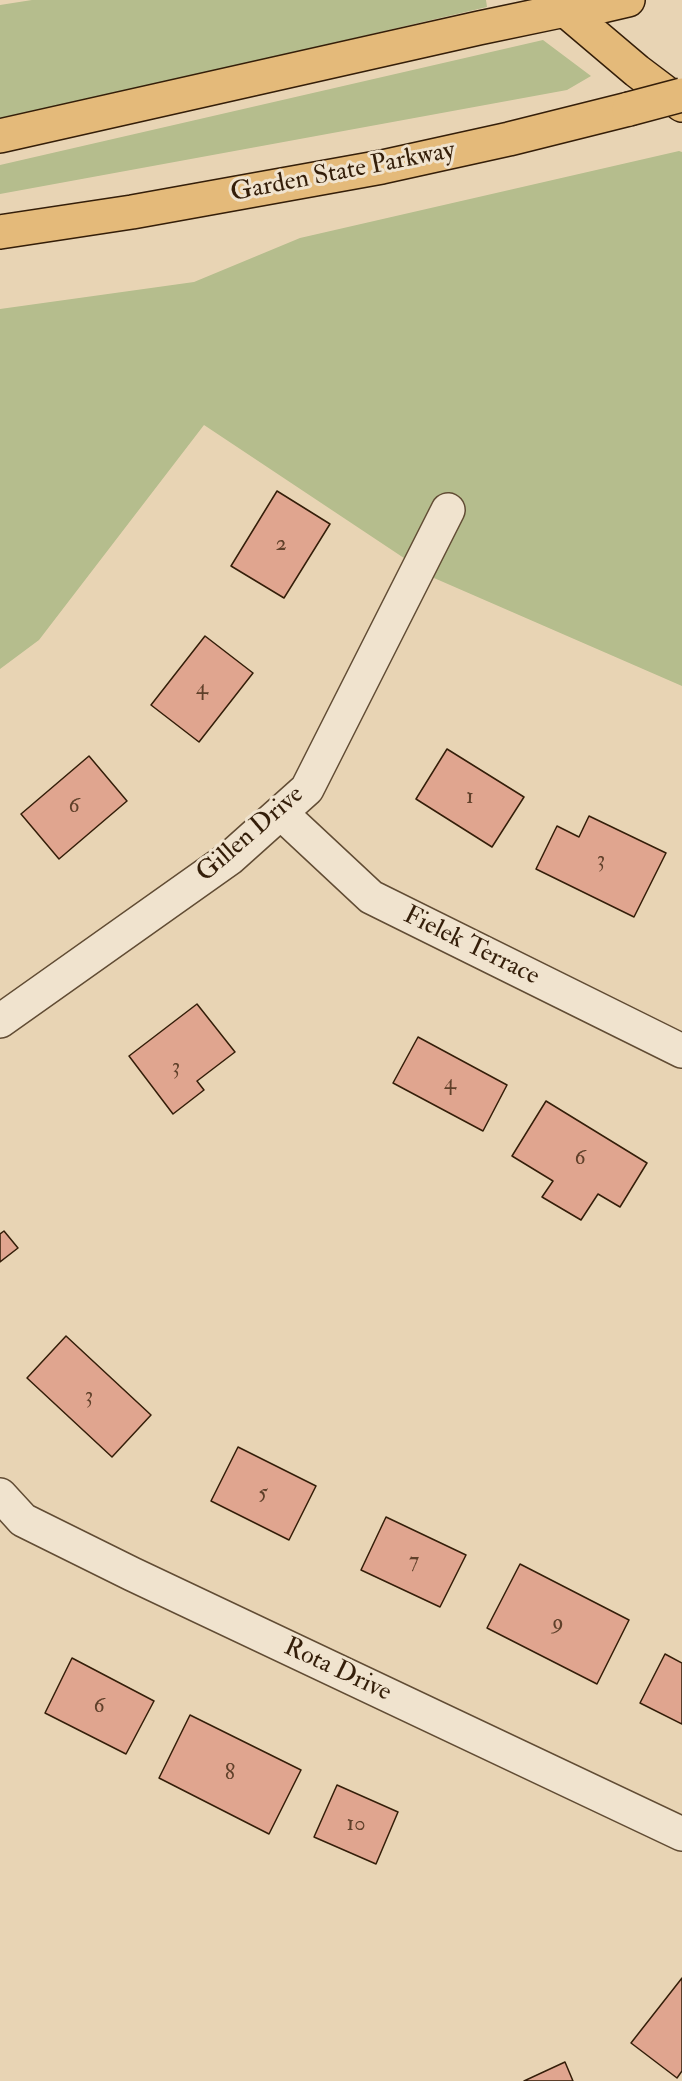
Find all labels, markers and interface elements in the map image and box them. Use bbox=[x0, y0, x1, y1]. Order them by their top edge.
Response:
street label: Garden State Parkway bbox=[228, 136, 458, 210]
house number: 2 bbox=[275, 532, 287, 558]
house number: 4 bbox=[196, 676, 208, 702]
street label: Gillen Drive bbox=[191, 780, 311, 890]
house number: 1 bbox=[466, 785, 474, 811]
house number: 6 bbox=[68, 794, 80, 820]
house number: 3 bbox=[597, 848, 605, 874]
street label: Fielek Terrace bbox=[398, 901, 544, 993]
house number: 3 bbox=[172, 1055, 180, 1081]
house number: 4 bbox=[444, 1071, 456, 1097]
house number: 6 bbox=[574, 1146, 586, 1172]
house number: 3 bbox=[85, 1384, 93, 1410]
house number: 5 bbox=[258, 1481, 268, 1507]
house number: 7 bbox=[409, 1549, 419, 1575]
house number: 9 bbox=[552, 1611, 564, 1637]
street label: Rota Drive bbox=[278, 1633, 396, 1709]
house number: 6 bbox=[93, 1694, 105, 1720]
house number: 8 bbox=[225, 1761, 235, 1787]
house number: 10 bbox=[346, 1812, 366, 1838]

